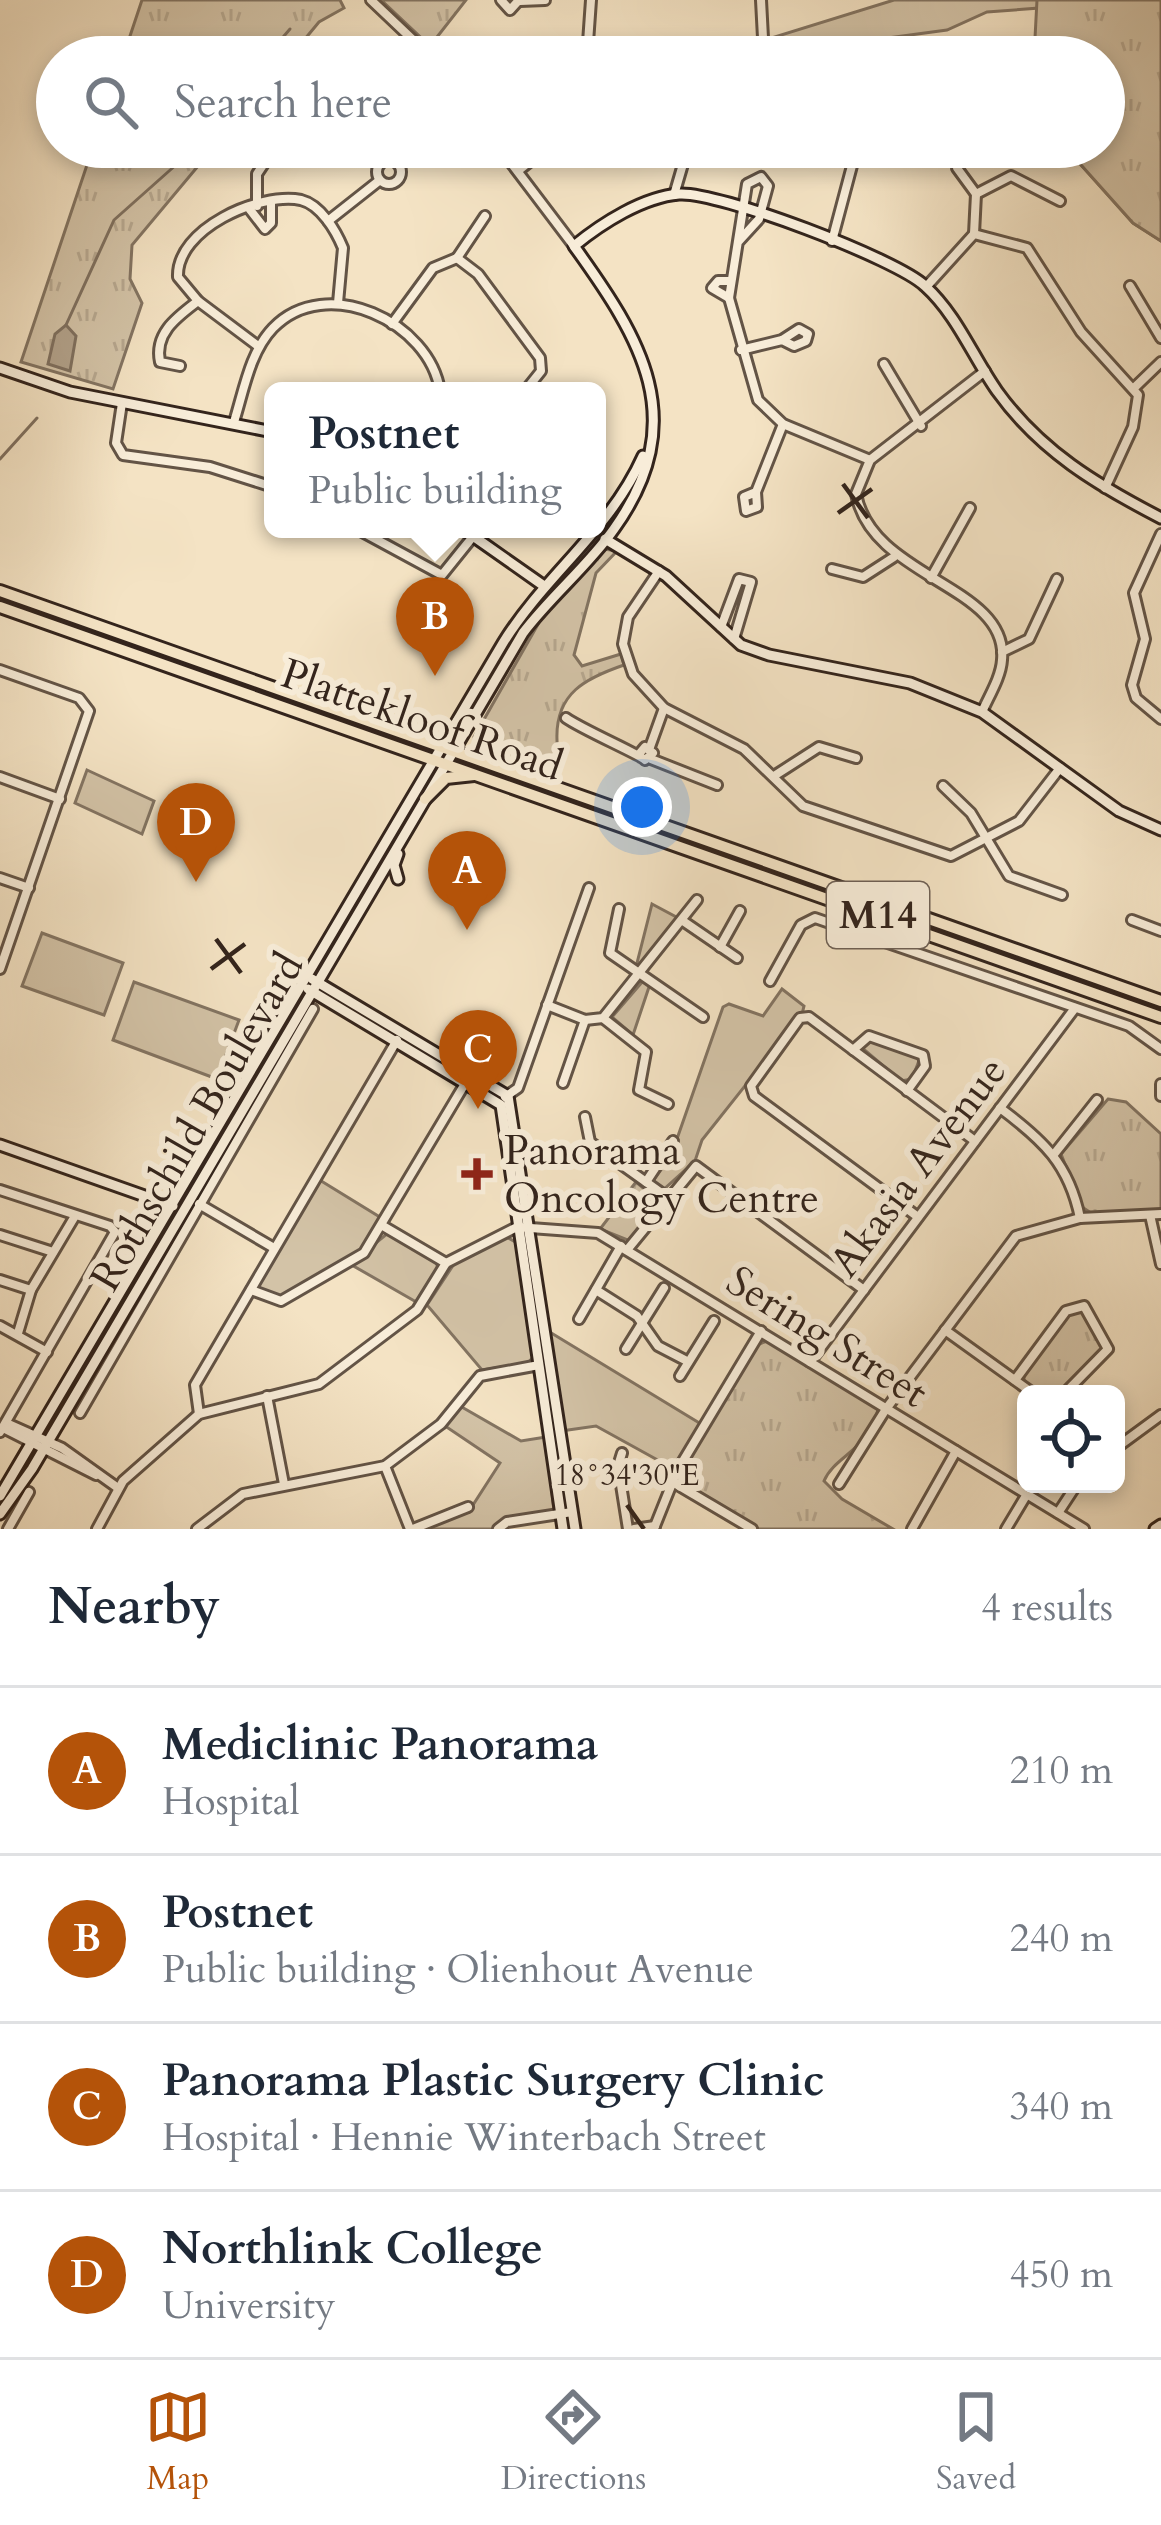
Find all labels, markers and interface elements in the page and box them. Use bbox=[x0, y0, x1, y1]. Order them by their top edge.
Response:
search box bbox=[36, 36, 1125, 168]
icon: search bbox=[78, 69, 144, 135]
text: Search here bbox=[174, 72, 392, 133]
popup bbox=[264, 382, 606, 538]
text: Postnet bbox=[308, 403, 459, 464]
text: Public building bbox=[308, 464, 562, 517]
pin: B bbox=[396, 577, 474, 676]
street label: Plattekloof Road bbox=[274, 645, 570, 795]
your location bbox=[612, 777, 672, 837]
pin: D bbox=[157, 783, 235, 882]
pin: A bbox=[428, 831, 506, 930]
road number: M14 bbox=[827, 882, 929, 948]
street label: Rothschild Boulevard bbox=[77, 942, 317, 1302]
pin: C bbox=[439, 1010, 517, 1109]
street label: Akasia Avenue bbox=[816, 1045, 1020, 1289]
place label: Panorama Oncology Centre bbox=[504, 1122, 819, 1227]
marker: Panorama Oncology Centre bbox=[461, 1158, 493, 1190]
street label: Sering Street bbox=[716, 1253, 938, 1421]
map controls bbox=[1017, 1385, 1125, 1493]
button: locate bbox=[1017, 1385, 1125, 1493]
text: 18°34'30"E bbox=[554, 1455, 700, 1496]
text: Nearby bbox=[48, 1572, 220, 1642]
text: 4 results bbox=[981, 1581, 1113, 1634]
text: Mediclinic Panorama bbox=[162, 1714, 598, 1775]
text: A bbox=[72, 1744, 102, 1797]
text: 210 m bbox=[1010, 1744, 1113, 1797]
text: Hospital bbox=[162, 1775, 300, 1828]
text: Postnet bbox=[162, 1882, 313, 1943]
text: B bbox=[73, 1912, 101, 1965]
text: 240 m bbox=[1010, 1912, 1113, 1965]
text: Public building · Olienhout Avenue bbox=[162, 1943, 754, 1996]
text: Panorama Plastic Surgery Clinic bbox=[162, 2050, 825, 2111]
text: C bbox=[72, 2080, 102, 2133]
text: 340 m bbox=[1010, 2080, 1113, 2133]
text: Hospital · Hennie Winterbach Street bbox=[162, 2111, 766, 2164]
text: Northlink College bbox=[162, 2218, 543, 2279]
text: D bbox=[70, 2248, 104, 2301]
text: 450 m bbox=[1010, 2248, 1113, 2301]
text: University bbox=[162, 2279, 336, 2332]
tab: Map bbox=[145, 2384, 211, 2501]
tab: Directions bbox=[501, 2384, 646, 2501]
tab: Saved bbox=[936, 2384, 1016, 2501]

